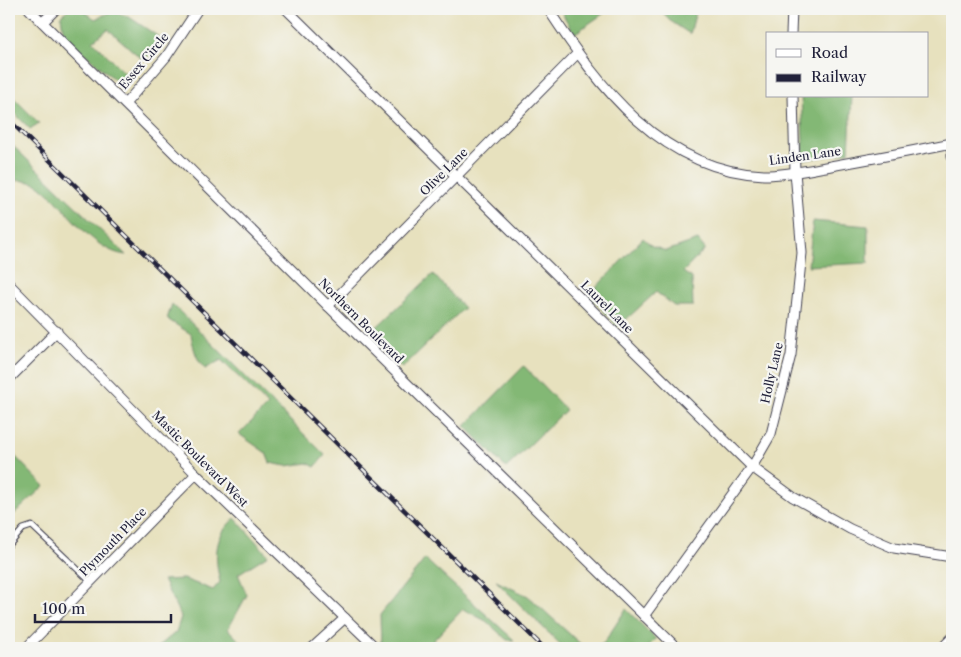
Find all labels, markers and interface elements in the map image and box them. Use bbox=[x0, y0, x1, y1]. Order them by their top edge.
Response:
street label: Essex Circle bbox=[116, 29, 172, 92]
legend bbox=[766, 32, 928, 98]
text: Road bbox=[811, 43, 848, 62]
text: Railway bbox=[811, 67, 867, 86]
street label: Linden Lane bbox=[768, 143, 842, 168]
street label: Olive Lane bbox=[417, 144, 471, 199]
street label: Northern Boulevard bbox=[316, 275, 407, 367]
street label: Laurel Lane bbox=[578, 277, 637, 336]
street label: Holly Lane bbox=[757, 341, 786, 405]
street label: Mastic Boulevard West bbox=[149, 407, 252, 510]
street label: Plymouth Place bbox=[76, 504, 149, 579]
scale bar bbox=[35, 592, 171, 624]
text: 100 m bbox=[42, 599, 85, 618]

